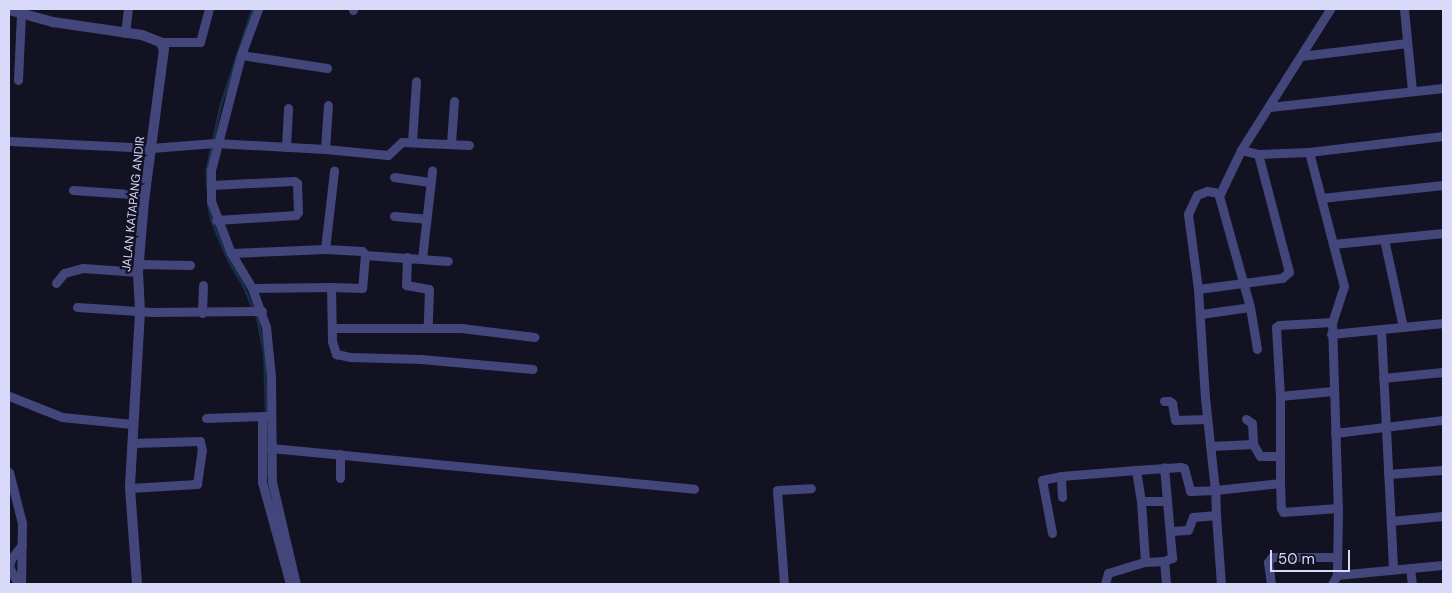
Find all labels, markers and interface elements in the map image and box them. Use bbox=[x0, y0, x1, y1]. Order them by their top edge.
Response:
street label: JALAN KATAPANG ANDIR bbox=[120, 136, 148, 272]
scale bar bbox=[1272, 540, 1352, 572]
text: 50 m bbox=[1278, 549, 1315, 569]

